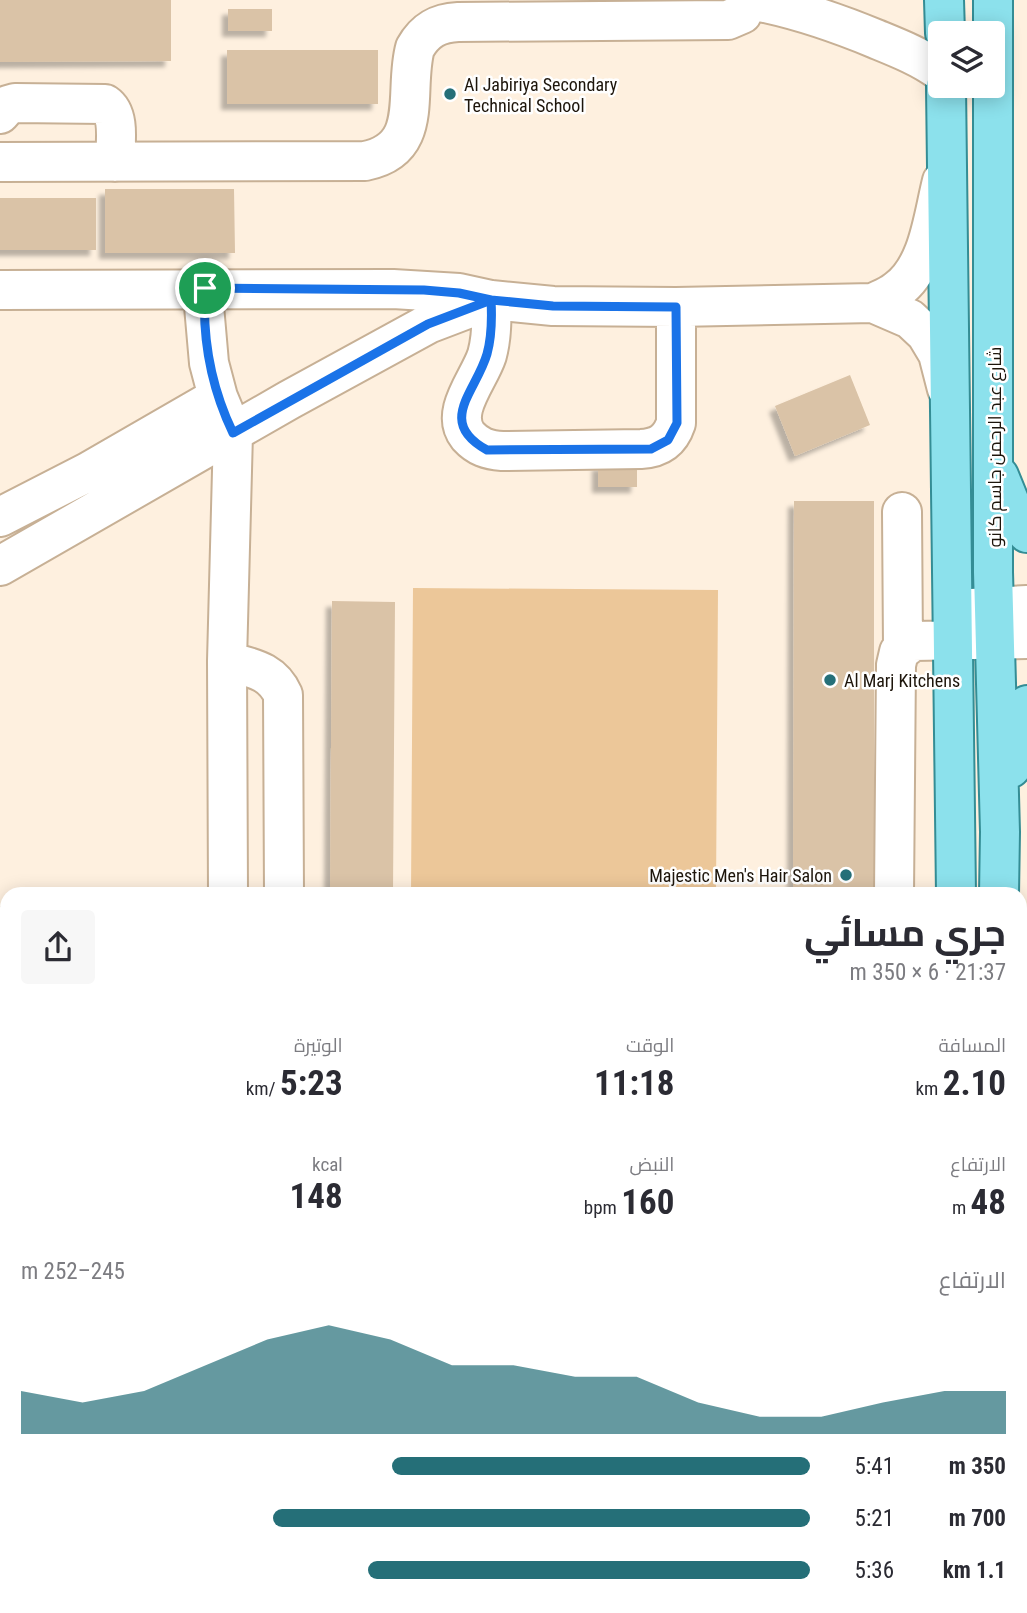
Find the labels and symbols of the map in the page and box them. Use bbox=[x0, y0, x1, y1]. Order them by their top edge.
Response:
place label: Al Jabiriya Secondary Technical School bbox=[464, 74, 618, 116]
marker: Al Jabiriya Secondary Technical School bbox=[442, 86, 458, 102]
pin bbox=[175, 258, 235, 318]
street label: شارع عبد الرحمن جاسم كانو bbox=[984, 347, 1007, 547]
place label: Al Marj Kitchens bbox=[844, 670, 960, 691]
marker: Al Marj Kitchens bbox=[822, 672, 838, 688]
place label: Majestic Men's Hair Salon bbox=[649, 865, 832, 886]
marker: Majestic Men's Hair Salon bbox=[838, 867, 854, 883]

